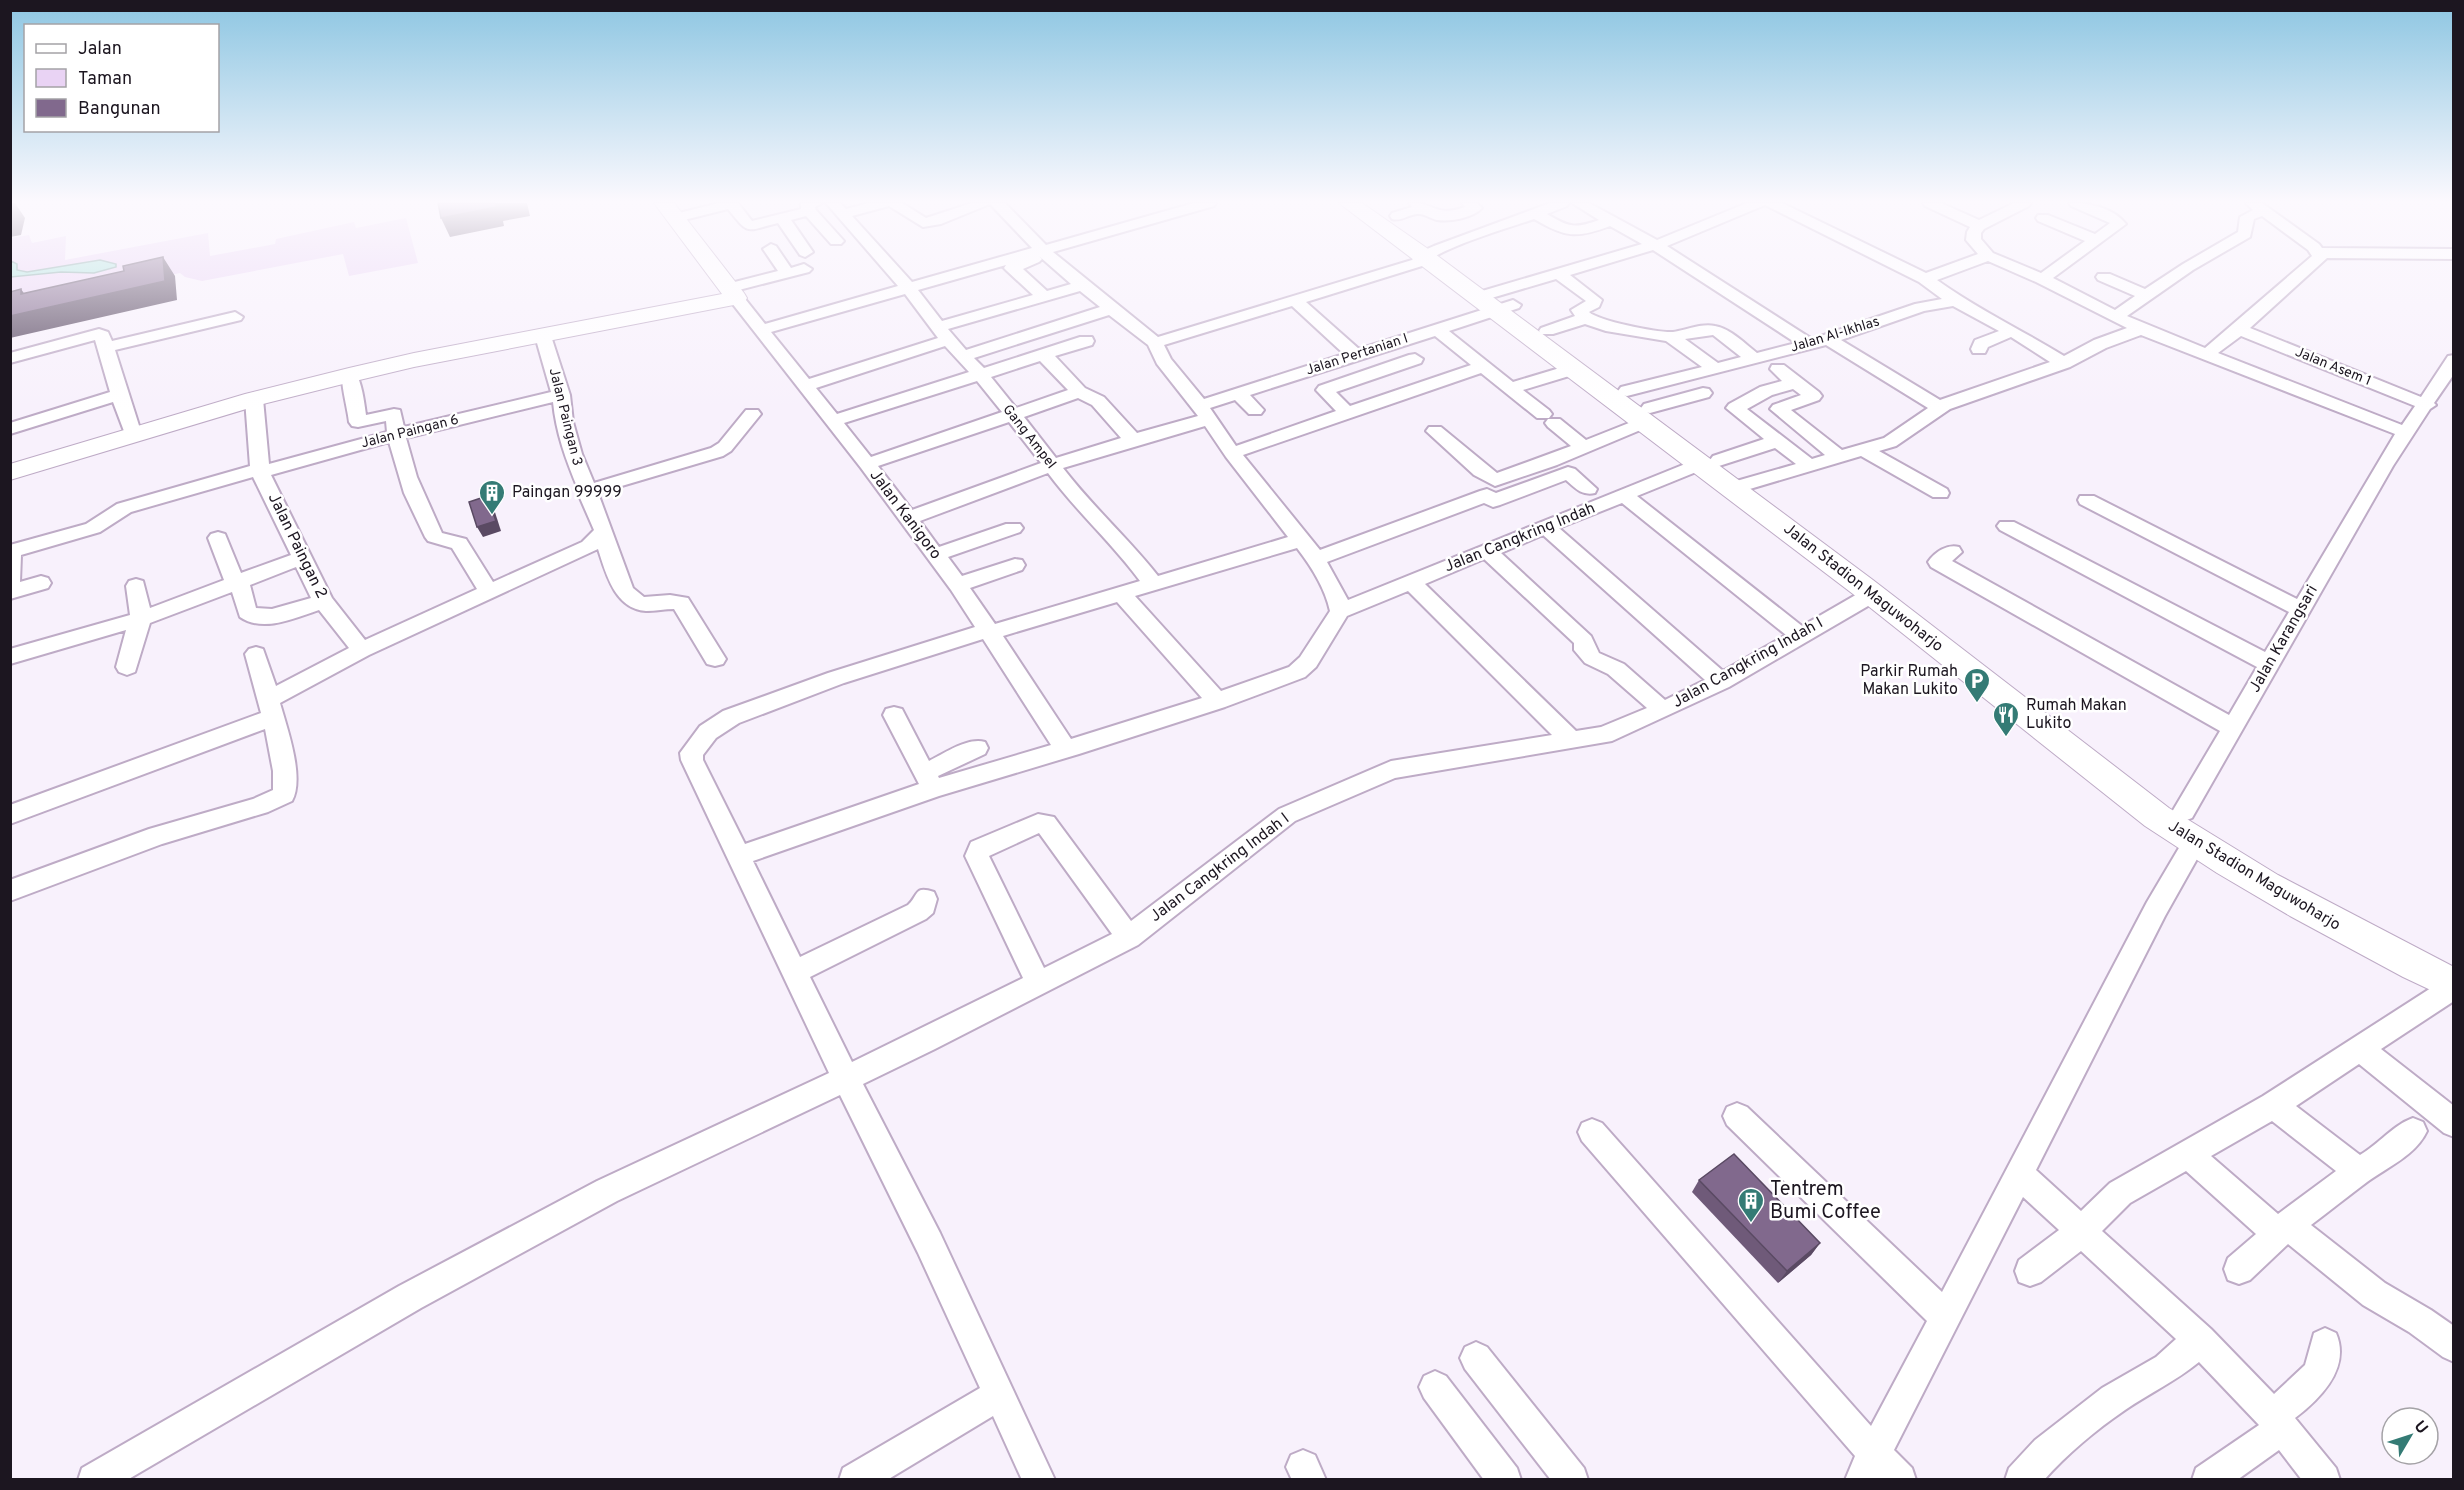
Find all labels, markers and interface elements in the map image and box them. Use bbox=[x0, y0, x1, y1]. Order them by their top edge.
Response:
legend bbox=[24, 24, 219, 132]
text: Jalan bbox=[78, 38, 122, 61]
text: Taman bbox=[78, 68, 132, 91]
text: Bangunan bbox=[78, 98, 161, 121]
street label: Jalan Al-Ikhlas bbox=[1788, 313, 1882, 357]
street label: Jalan Pertanian I bbox=[1304, 330, 1410, 380]
street label: Jalan Asem 1 bbox=[2292, 344, 2374, 390]
street label: Jalan Paingan 3 bbox=[545, 366, 585, 468]
street label: Gang Ampel bbox=[999, 402, 1059, 472]
street label: Jalan Paingan 6 bbox=[359, 412, 461, 452]
street label: Jalan Kanigoro bbox=[865, 466, 945, 564]
building icon: Paingan 99999 bbox=[477, 478, 507, 516]
place label: Paingan 99999 bbox=[512, 483, 622, 503]
street label: Jalan Paingan 2 bbox=[263, 490, 331, 602]
street label: Jalan Cangkring Indah bbox=[1442, 499, 1598, 577]
street label: Jalan Stadion Maguwoharjo bbox=[1779, 519, 1947, 657]
street label: Jalan Karangsari bbox=[2245, 582, 2323, 696]
street label: Jalan Cangkring Indah I bbox=[1669, 613, 1827, 713]
place label: Parkir Rumah Makan Lukito bbox=[1860, 662, 1958, 700]
parking icon: Parkir Rumah Makan Lukito bbox=[1962, 666, 1992, 704]
place label: Rumah Makan Lukito bbox=[2026, 696, 2127, 734]
restaurant icon: Rumah Makan Lukito bbox=[1991, 700, 2021, 738]
street label: Jalan Cangkring Indah I bbox=[1146, 809, 1294, 927]
street label: Jalan Stadion Maguwoharjo bbox=[2164, 817, 2344, 935]
place label: Tentrem Bumi Coffee bbox=[1770, 1177, 1881, 1226]
building icon: Tentrem Bumi Coffee bbox=[1736, 1186, 1766, 1224]
north arrow bbox=[2380, 1406, 2440, 1466]
text: U bbox=[2409, 1417, 2431, 1439]

